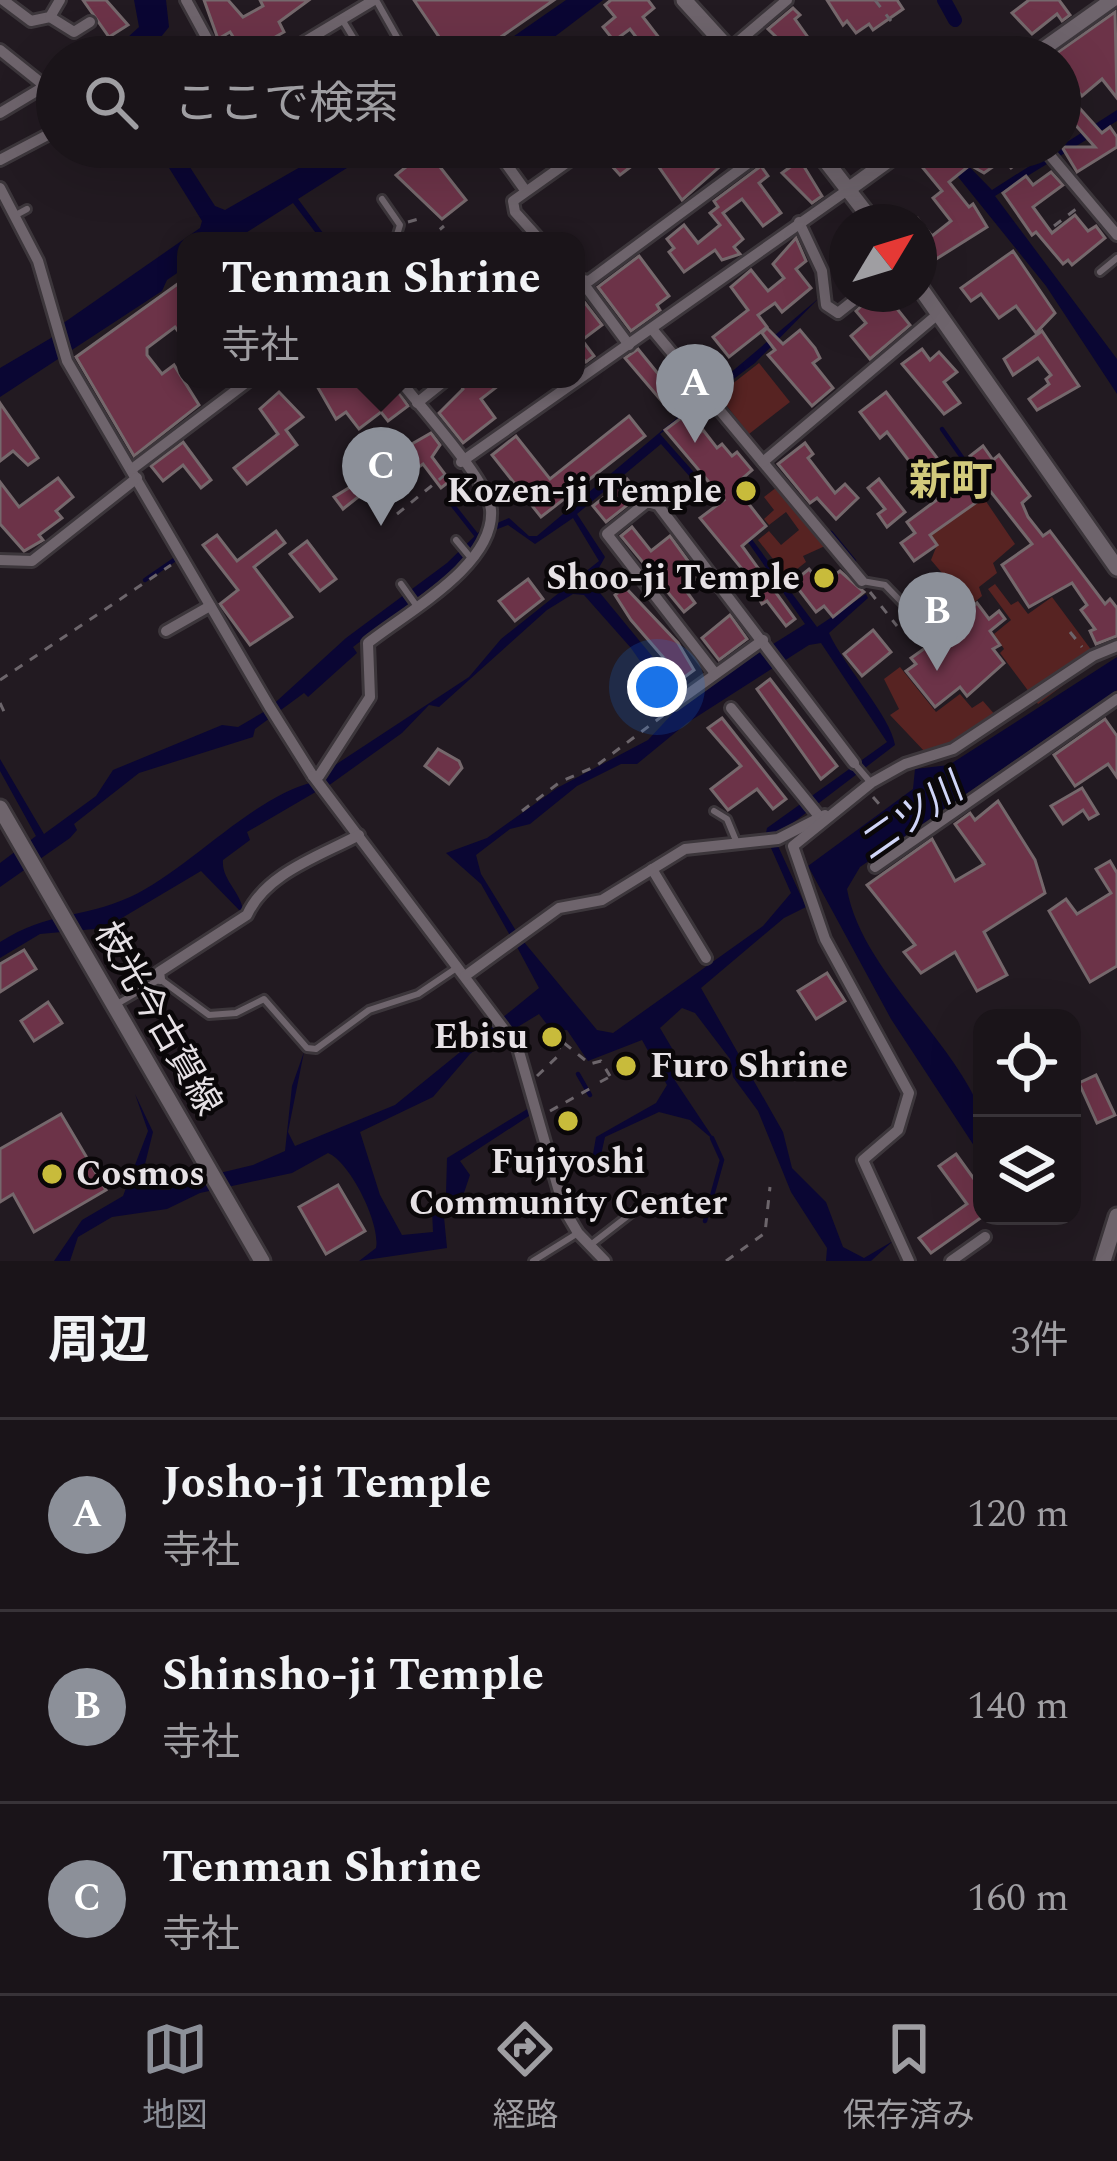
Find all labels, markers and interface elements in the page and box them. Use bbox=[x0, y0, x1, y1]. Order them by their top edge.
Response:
search box bbox=[36, 36, 1081, 168]
icon: search bbox=[78, 69, 144, 135]
text: ここで検索 bbox=[174, 70, 399, 139]
north arrow bbox=[829, 204, 937, 312]
popup bbox=[177, 232, 585, 388]
text: Tenman Shrine bbox=[221, 244, 541, 313]
text: 寺社 bbox=[221, 317, 299, 376]
pin: A bbox=[656, 344, 734, 443]
pin: C bbox=[342, 427, 420, 526]
district label: 新町 bbox=[909, 451, 993, 514]
place label: Kozen-ji Temple bbox=[447, 464, 722, 519]
marker: Kozen-ji Temple bbox=[733, 478, 759, 504]
place label: Shoo-ji Temple bbox=[546, 551, 800, 606]
marker: Shoo-ji Temple bbox=[811, 565, 837, 591]
pin: B bbox=[898, 572, 976, 671]
your location bbox=[627, 657, 687, 717]
water label: 二ツ川 bbox=[846, 758, 979, 876]
street label: 枝光今古賀線 bbox=[79, 912, 235, 1126]
map controls bbox=[973, 1009, 1081, 1225]
button: locate bbox=[973, 1009, 1081, 1117]
place label: Ebisu bbox=[434, 1010, 528, 1065]
marker: Ebisu bbox=[539, 1024, 565, 1050]
place label: Furo Shrine bbox=[650, 1039, 848, 1094]
marker: Furo Shrine bbox=[613, 1053, 639, 1079]
marker: Fujiyoshi Community Center bbox=[555, 1108, 581, 1134]
button: layers bbox=[973, 1117, 1081, 1225]
place label: Fujiyoshi Community Center bbox=[409, 1135, 728, 1231]
place label: Cosmos bbox=[76, 1147, 205, 1202]
marker: Cosmos bbox=[39, 1161, 65, 1187]
text: 周辺 bbox=[48, 1303, 150, 1381]
text: 3件 bbox=[1010, 1312, 1069, 1371]
text: Josho-ji Temple bbox=[162, 1449, 491, 1518]
text: A bbox=[72, 1485, 102, 1544]
text: 120 m bbox=[967, 1485, 1069, 1544]
text: 寺社 bbox=[162, 1522, 240, 1581]
text: Shinsho-ji Temple bbox=[162, 1641, 544, 1710]
text: B bbox=[73, 1677, 101, 1736]
text: 140 m bbox=[967, 1677, 1069, 1736]
text: 寺社 bbox=[162, 1714, 240, 1773]
text: Tenman Shrine bbox=[162, 1833, 482, 1902]
text: C bbox=[73, 1869, 101, 1928]
text: 160 m bbox=[967, 1869, 1069, 1928]
text: 寺社 bbox=[162, 1906, 240, 1965]
tab: 地図 bbox=[142, 2016, 208, 2141]
tab: 経路 bbox=[492, 2016, 558, 2141]
tab: 保存済み bbox=[843, 2016, 975, 2141]

